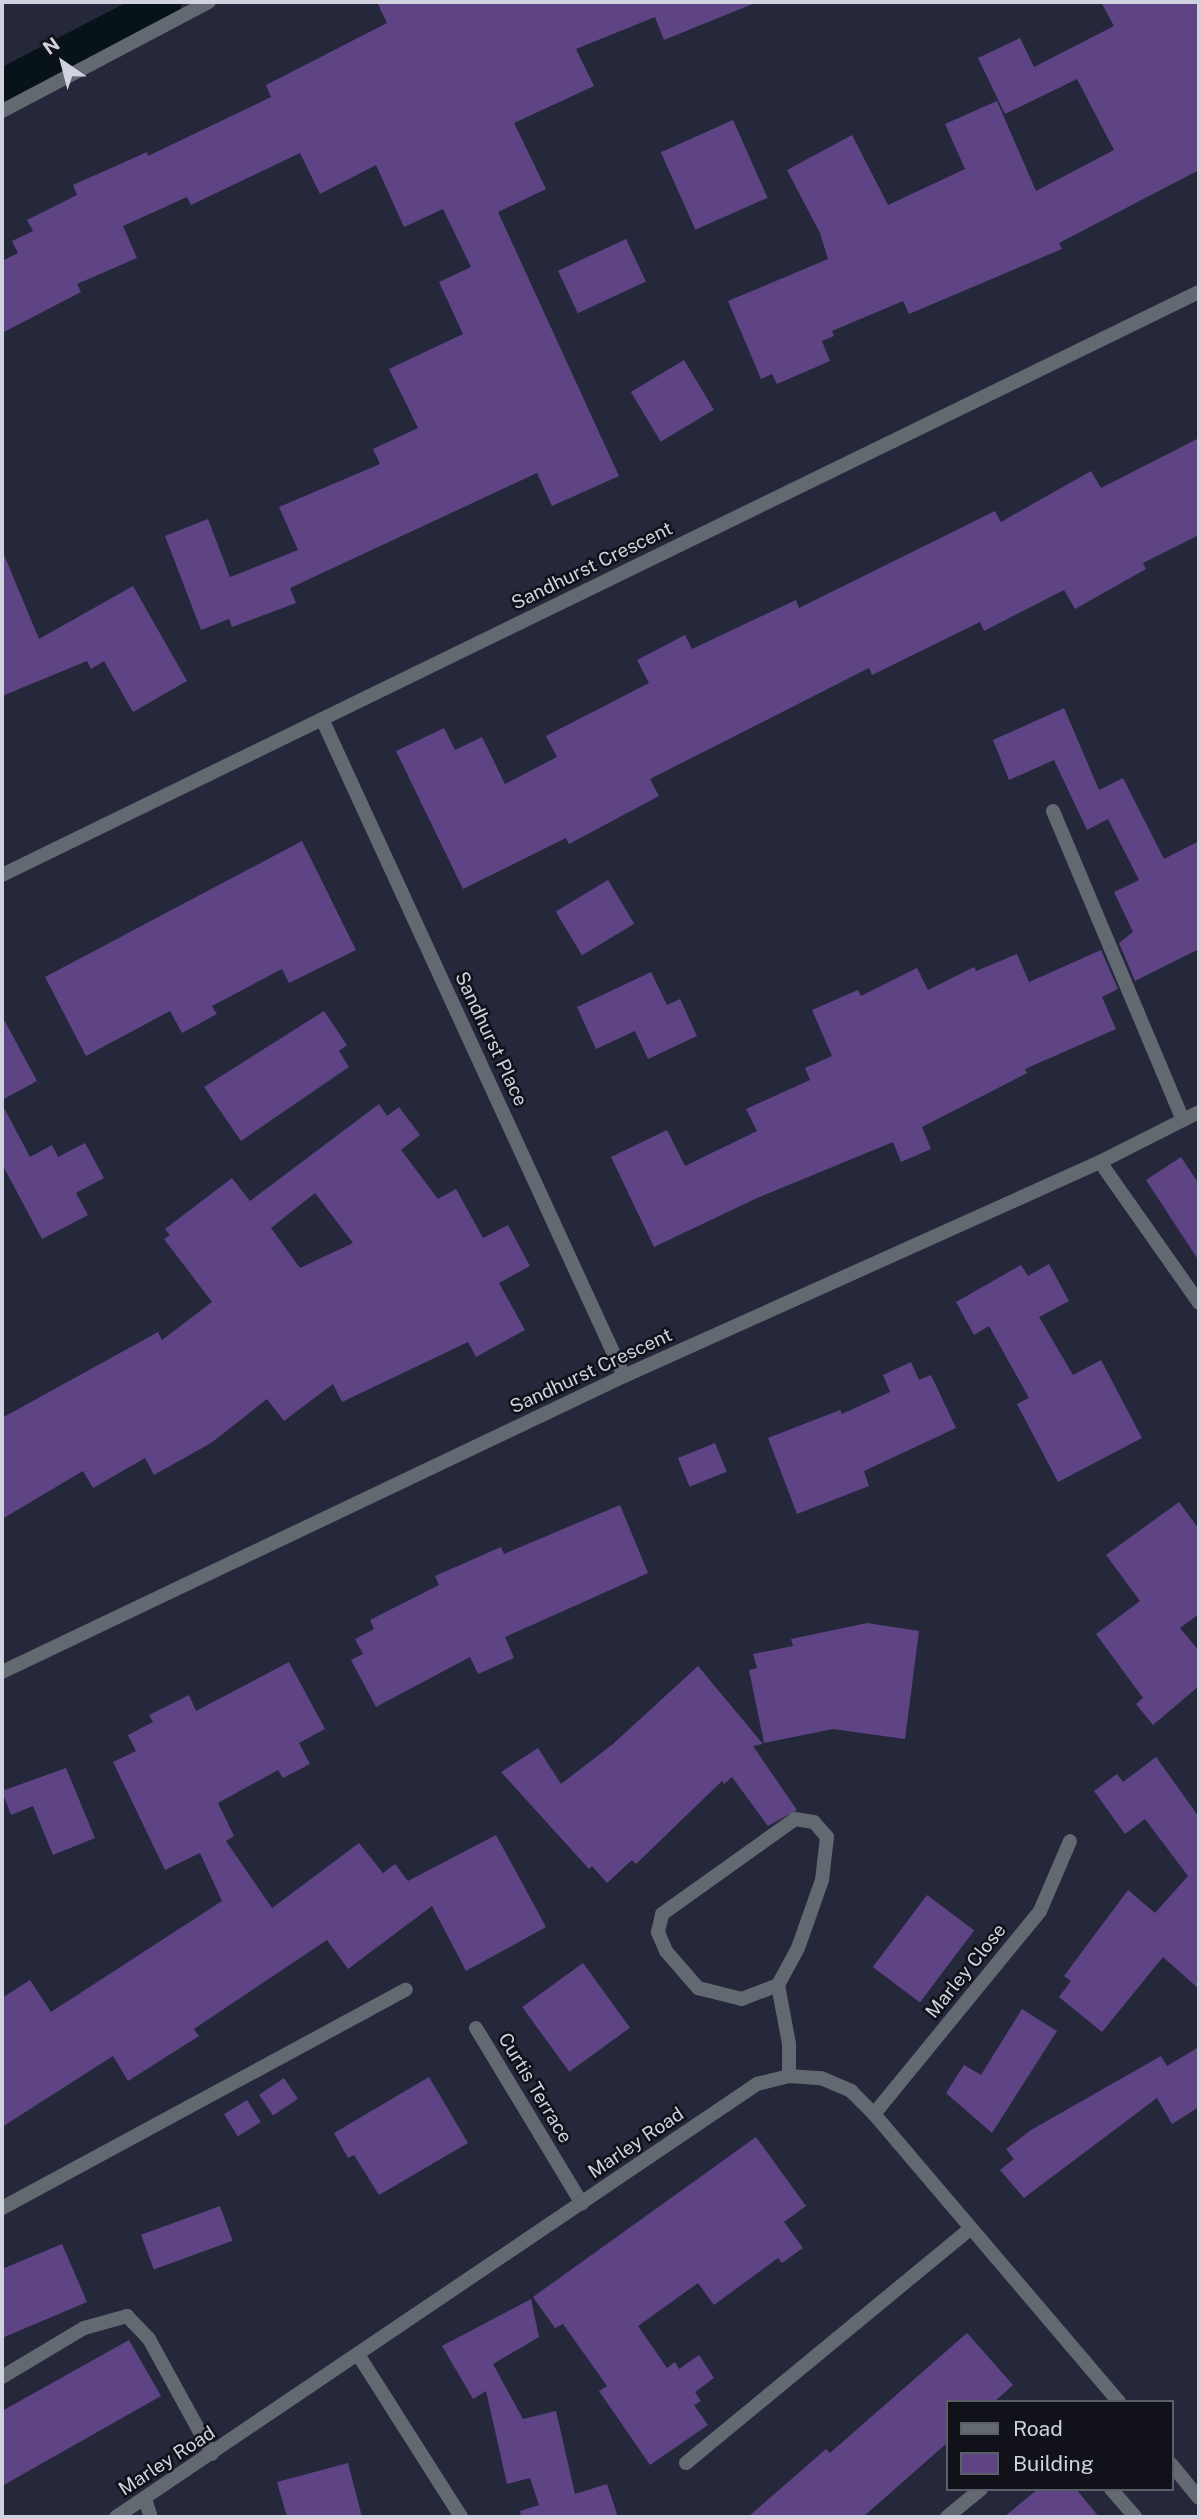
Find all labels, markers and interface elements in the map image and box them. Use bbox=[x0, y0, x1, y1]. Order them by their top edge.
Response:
north arrow bbox=[28, 28, 98, 98]
text: N bbox=[39, 33, 63, 59]
street label: Sandhurst Crescent bbox=[508, 517, 676, 615]
street label: Sandhurst Place bbox=[450, 968, 532, 1110]
street label: Sandhurst Crescent bbox=[506, 1323, 676, 1419]
street label: Marley Close bbox=[921, 1919, 1011, 2023]
street label: Curtis Terrace bbox=[493, 2029, 577, 2147]
street label: Marley Road bbox=[584, 2103, 688, 2183]
legend bbox=[946, 2400, 1173, 2491]
text: Road bbox=[1013, 2416, 1063, 2441]
street label: Marley Road bbox=[115, 2421, 219, 2501]
text: Building bbox=[1013, 2451, 1094, 2476]

